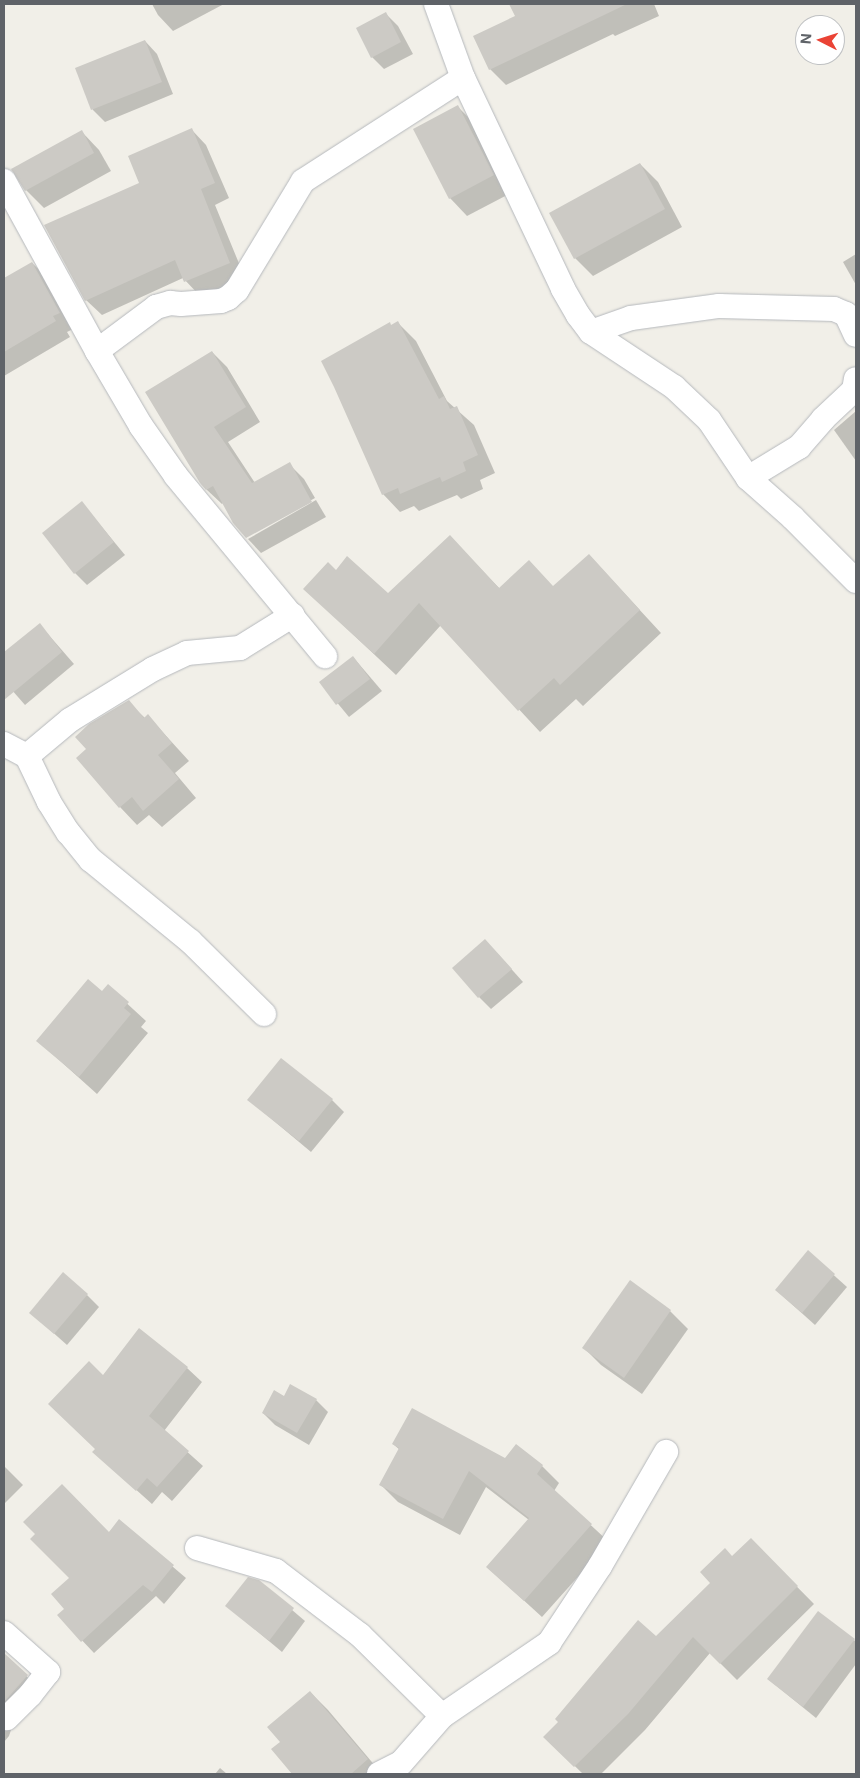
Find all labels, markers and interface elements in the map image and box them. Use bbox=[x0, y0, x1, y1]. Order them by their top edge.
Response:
north arrow bbox=[795, 15, 845, 65]
text: N bbox=[797, 33, 814, 45]

